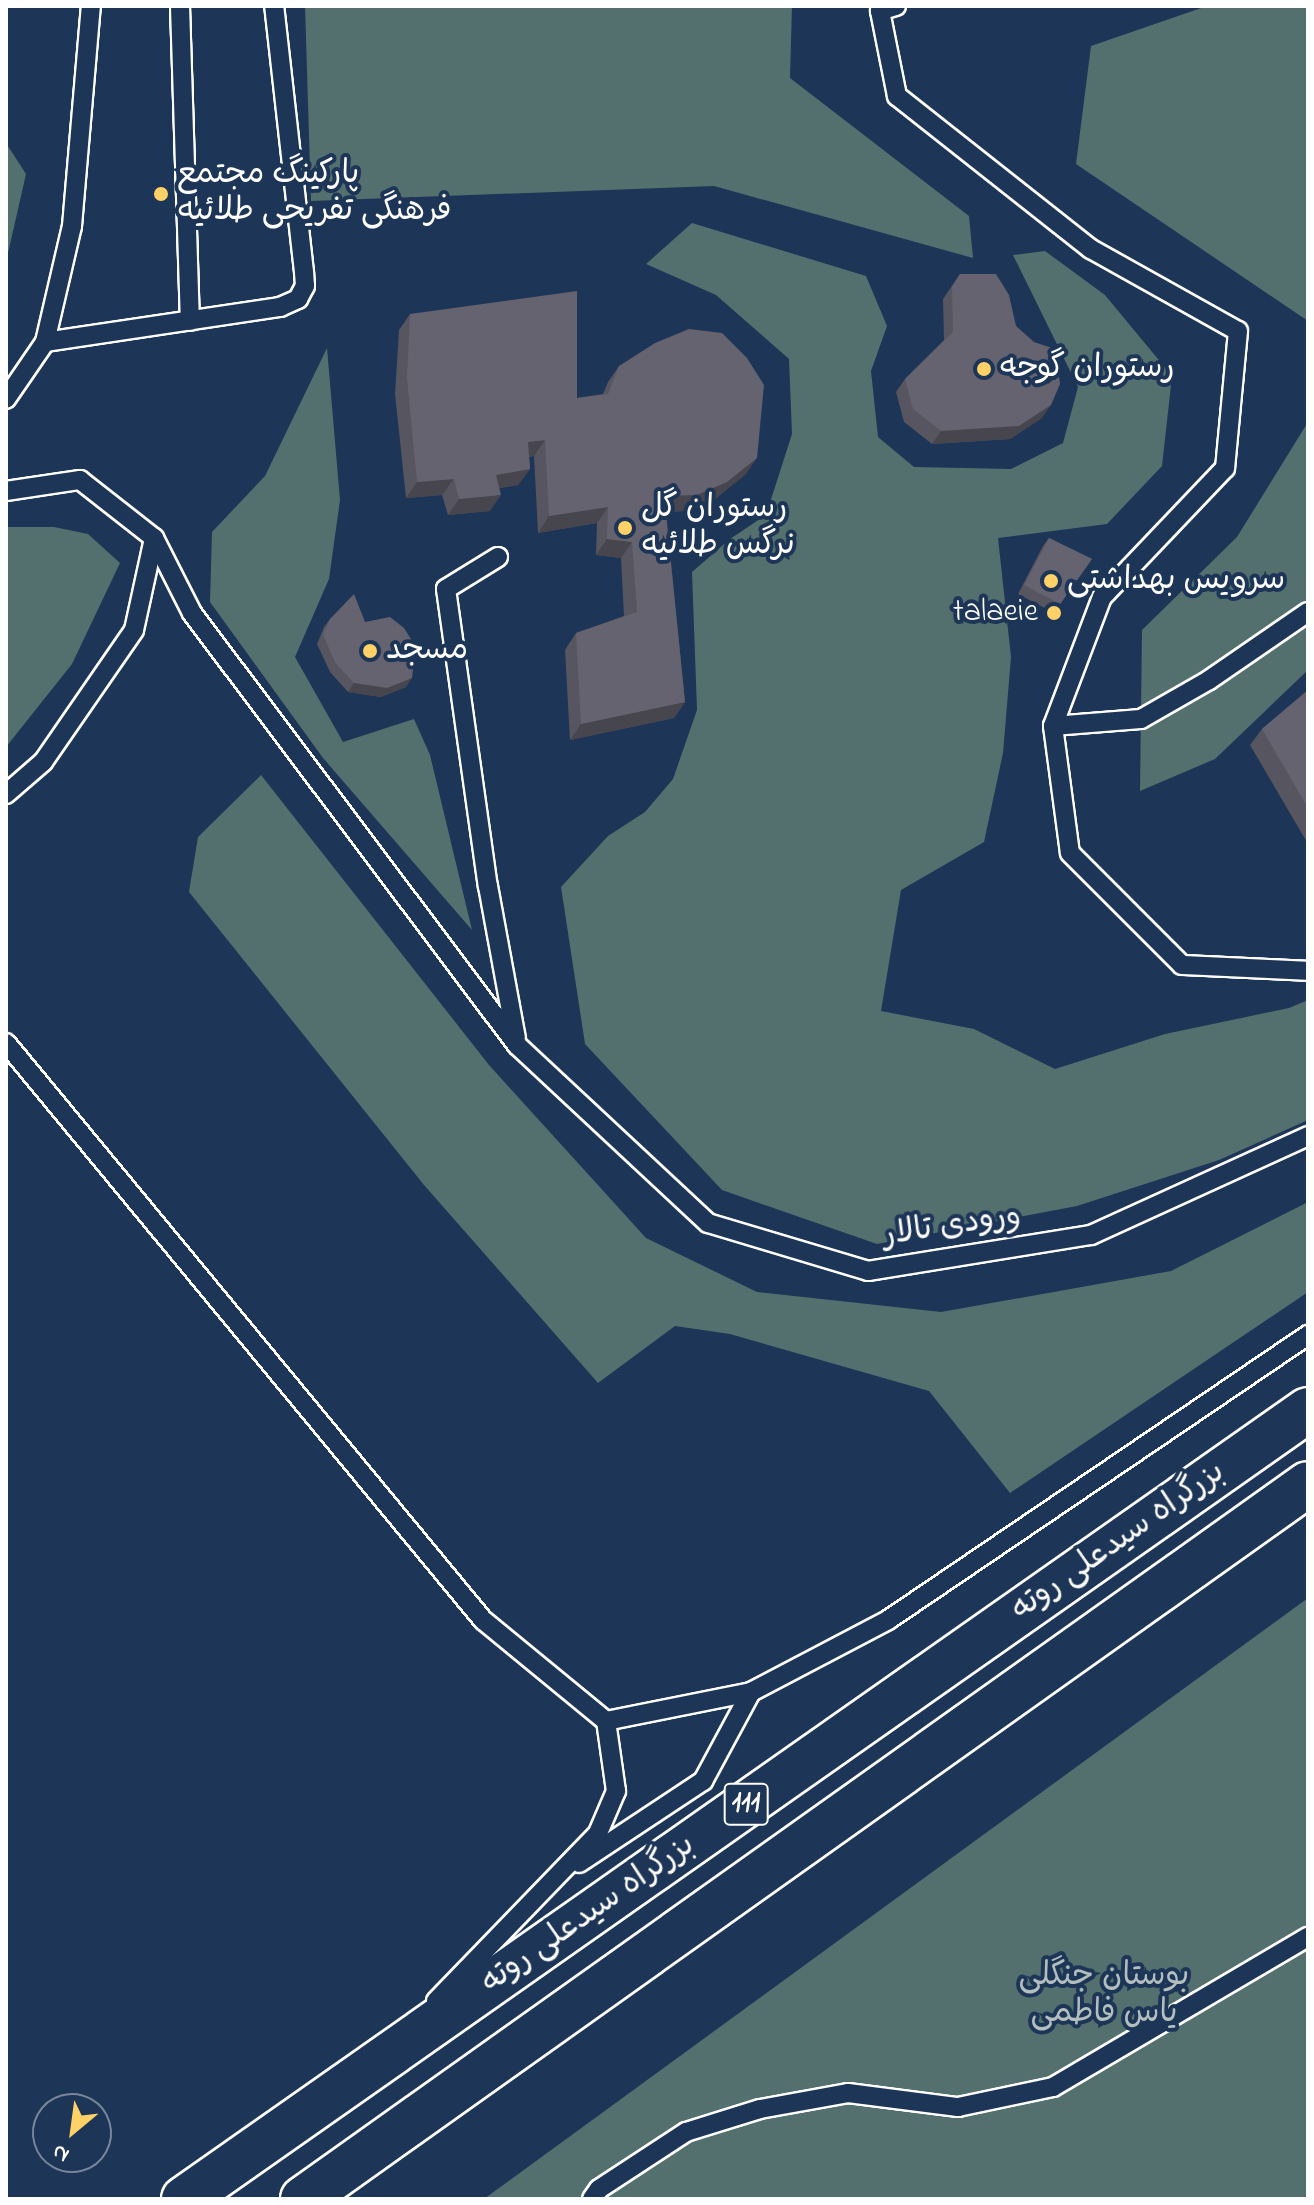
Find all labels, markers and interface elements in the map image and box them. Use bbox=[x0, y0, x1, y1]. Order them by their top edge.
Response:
place label: پارکینگ مجتمع فرهنگی تفریحی طلائیه bbox=[177, 157, 452, 232]
marker: پارکینگ مجتمع فرهنگی تفریحی طلائیه bbox=[152, 185, 170, 203]
place label: رستوران گوجه bbox=[1000, 350, 1175, 388]
marker: رستوران گوجه bbox=[975, 360, 993, 378]
place label: رستوران گل نرگس طلائیه bbox=[641, 491, 795, 566]
marker: رستوران گل نرگس طلائیه bbox=[616, 519, 634, 537]
place label: سرویس بهداشتی bbox=[1067, 562, 1285, 600]
marker: سرویس بهداشتی bbox=[1042, 572, 1060, 590]
place label: talaeie bbox=[953, 594, 1038, 632]
marker: talaeie bbox=[1045, 604, 1063, 622]
place label: مسجد bbox=[386, 632, 468, 670]
marker: مسجد bbox=[361, 642, 379, 660]
street label: ورودی تالار bbox=[880, 1197, 1024, 1257]
street label: بزرگراه سیدعلی روته bbox=[1005, 1454, 1233, 1630]
road number: 111 bbox=[722, 1778, 770, 1830]
street label: بزرگراه سیدعلی روته bbox=[475, 1827, 703, 2003]
park label: بوستان جنگلی یاس فاطمی bbox=[1019, 1959, 1189, 2034]
north arrow bbox=[32, 2093, 112, 2173]
text: N bbox=[47, 2135, 76, 2170]

